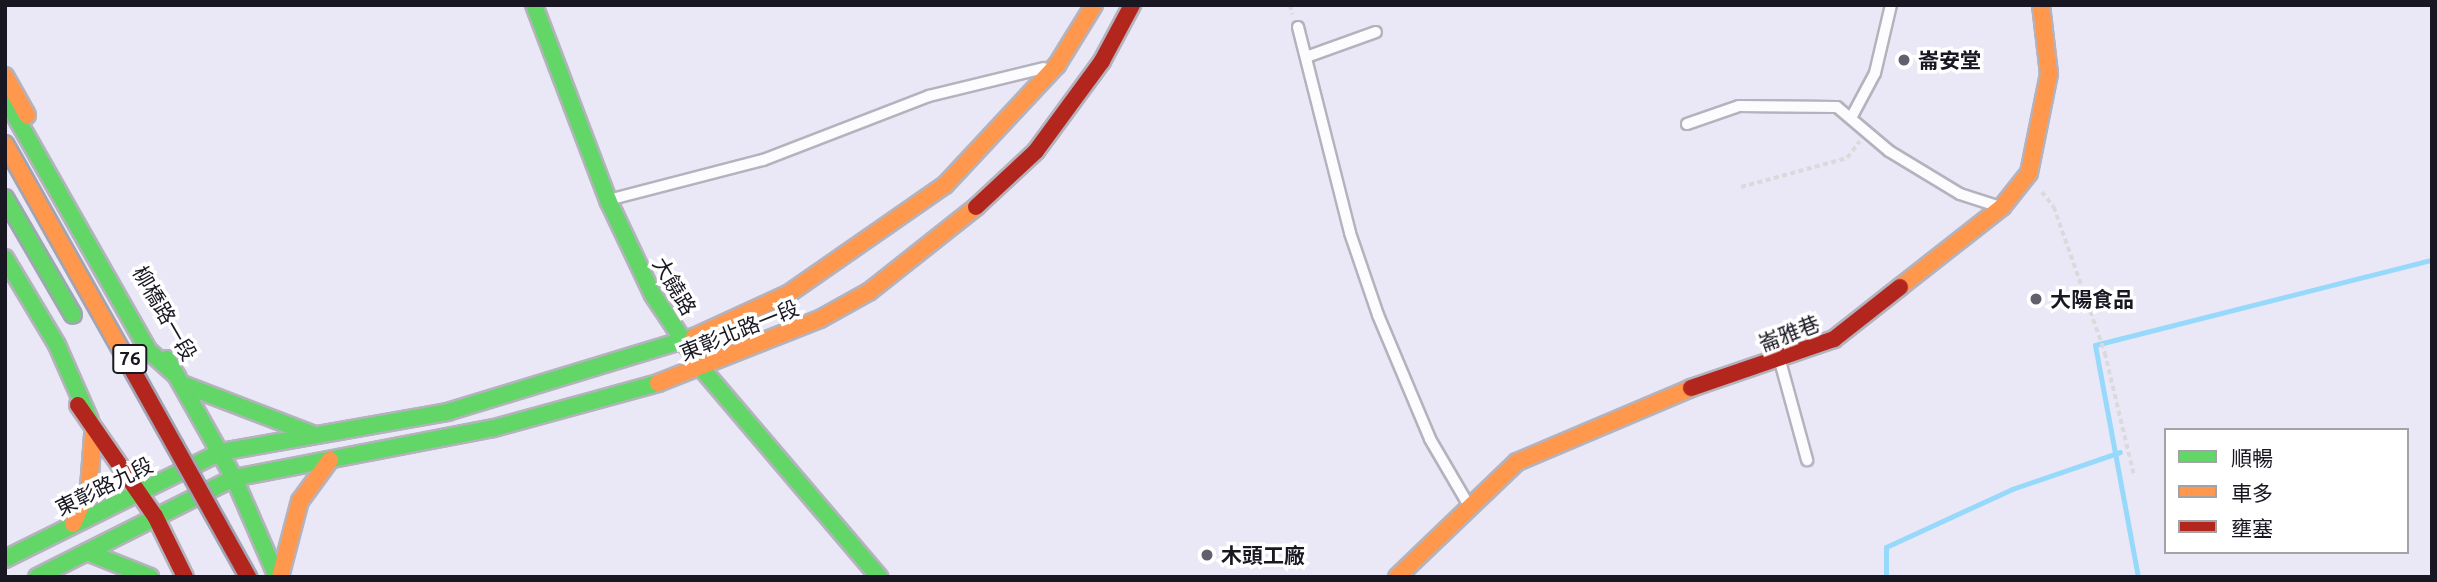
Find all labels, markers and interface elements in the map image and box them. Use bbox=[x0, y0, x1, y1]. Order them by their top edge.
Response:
place label: 崙安堂 bbox=[1918, 47, 1981, 73]
marker: 崙安堂 bbox=[1896, 52, 1912, 68]
street label: 大饒路 bbox=[648, 253, 702, 319]
street label: 柳橋路一段 bbox=[128, 261, 202, 365]
place label: 大陽食品 bbox=[2050, 286, 2134, 312]
marker: 大陽食品 bbox=[2028, 291, 2044, 307]
street label: 東彰北路一段 bbox=[676, 295, 802, 365]
street label: 崙雅巷 bbox=[1755, 310, 1823, 356]
road number: 76 bbox=[111, 344, 149, 374]
legend bbox=[2164, 428, 2409, 554]
text: 順暢 bbox=[2231, 446, 2273, 470]
street label: 東彰路九段 bbox=[51, 452, 157, 520]
text: 車多 bbox=[2231, 481, 2273, 505]
text: 壅塞 bbox=[2231, 516, 2273, 540]
place label: 木頭工廠 bbox=[1221, 542, 1305, 568]
marker: 木頭工廠 bbox=[1199, 547, 1215, 563]

